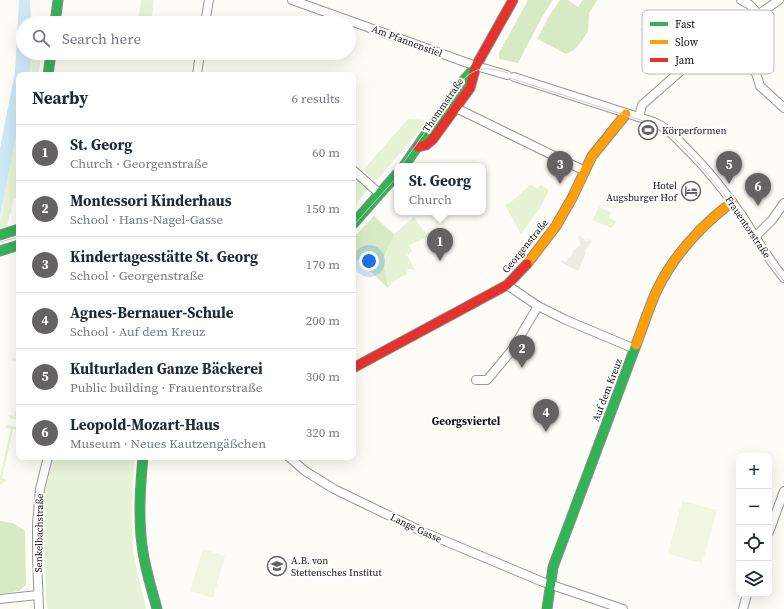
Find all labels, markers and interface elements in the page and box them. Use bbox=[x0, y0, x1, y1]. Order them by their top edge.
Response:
legend bbox=[642, 10, 774, 74]
search box bbox=[16, 16, 356, 60]
text: Fast bbox=[675, 17, 695, 32]
street label: Am Pfannenstiel bbox=[370, 22, 444, 60]
icon: search bbox=[30, 27, 52, 49]
text: Search here bbox=[62, 28, 141, 49]
text: Slow bbox=[675, 35, 699, 50]
text: Jam bbox=[674, 53, 694, 68]
street label: Thommstraße bbox=[419, 75, 467, 135]
text: Nearby bbox=[32, 86, 88, 110]
text: 6 results bbox=[292, 90, 340, 107]
sports icon: Körperformen bbox=[637, 119, 659, 141]
place label: Körperformen bbox=[662, 124, 727, 137]
text: St. Georg bbox=[70, 134, 132, 155]
text: 1 bbox=[41, 144, 49, 161]
text: 60 m bbox=[312, 144, 340, 161]
pin: 3 bbox=[547, 151, 573, 184]
pin: 5 bbox=[716, 151, 742, 184]
text: Church · Georgenstraße bbox=[70, 155, 208, 172]
popup bbox=[394, 163, 486, 215]
text: St. Georg bbox=[409, 170, 471, 191]
pin: 6 bbox=[745, 173, 771, 206]
place label: Hotel Augsburger Hof bbox=[606, 179, 678, 204]
hotel icon: Hotel Augsburger Hof bbox=[680, 180, 702, 202]
text: Montessori Kinderhaus bbox=[70, 190, 232, 211]
text: Church bbox=[409, 191, 452, 208]
street label: Frauentorstraße bbox=[722, 193, 774, 261]
text: 2 bbox=[41, 200, 49, 217]
text: 150 m bbox=[306, 200, 340, 217]
text: School · Hans-Nagel-Gasse bbox=[70, 211, 223, 228]
street label: Georgenstraße bbox=[499, 216, 551, 276]
pin: 1 bbox=[427, 228, 453, 261]
text: Kindertagesstätte St. Georg bbox=[70, 246, 258, 267]
your location bbox=[359, 251, 379, 271]
text: 3 bbox=[41, 256, 49, 273]
text: 170 m bbox=[306, 256, 340, 273]
text: School · Georgenstraße bbox=[70, 267, 204, 284]
text: Agnes-Bernauer-Schule bbox=[70, 302, 234, 323]
text: 4 bbox=[41, 312, 49, 329]
text: 200 m bbox=[306, 312, 340, 329]
text: School · Auf dem Kreuz bbox=[70, 323, 205, 340]
pin: 2 bbox=[509, 335, 535, 368]
street label: Auf dem Kreuz bbox=[589, 356, 625, 423]
text: Kulturladen Ganze Bäckerei bbox=[70, 358, 263, 379]
text: 5 bbox=[41, 368, 49, 385]
text: 300 m bbox=[306, 368, 340, 385]
text: Public building · Frauentorstraße bbox=[70, 379, 262, 396]
pin: 4 bbox=[533, 399, 559, 432]
text: Leopold-Mozart-Haus bbox=[70, 414, 220, 435]
district label: Georgsviertel bbox=[432, 414, 501, 429]
text: 6 bbox=[41, 424, 49, 441]
text: 320 m bbox=[306, 424, 340, 441]
text: Museum · Neues Kautzengäßchen bbox=[70, 435, 266, 452]
map controls bbox=[736, 453, 772, 597]
button: + bbox=[736, 453, 772, 489]
button: − bbox=[736, 489, 772, 525]
street label: Senkelbachstraße bbox=[32, 493, 46, 573]
street label: Lange Gasse bbox=[388, 510, 444, 546]
button: locate bbox=[736, 525, 772, 561]
place label: A.B. von Stettensches Institut bbox=[291, 554, 382, 579]
school or university icon: A.B. von Stettensches Institut bbox=[266, 555, 288, 577]
button: layers bbox=[736, 561, 772, 597]

